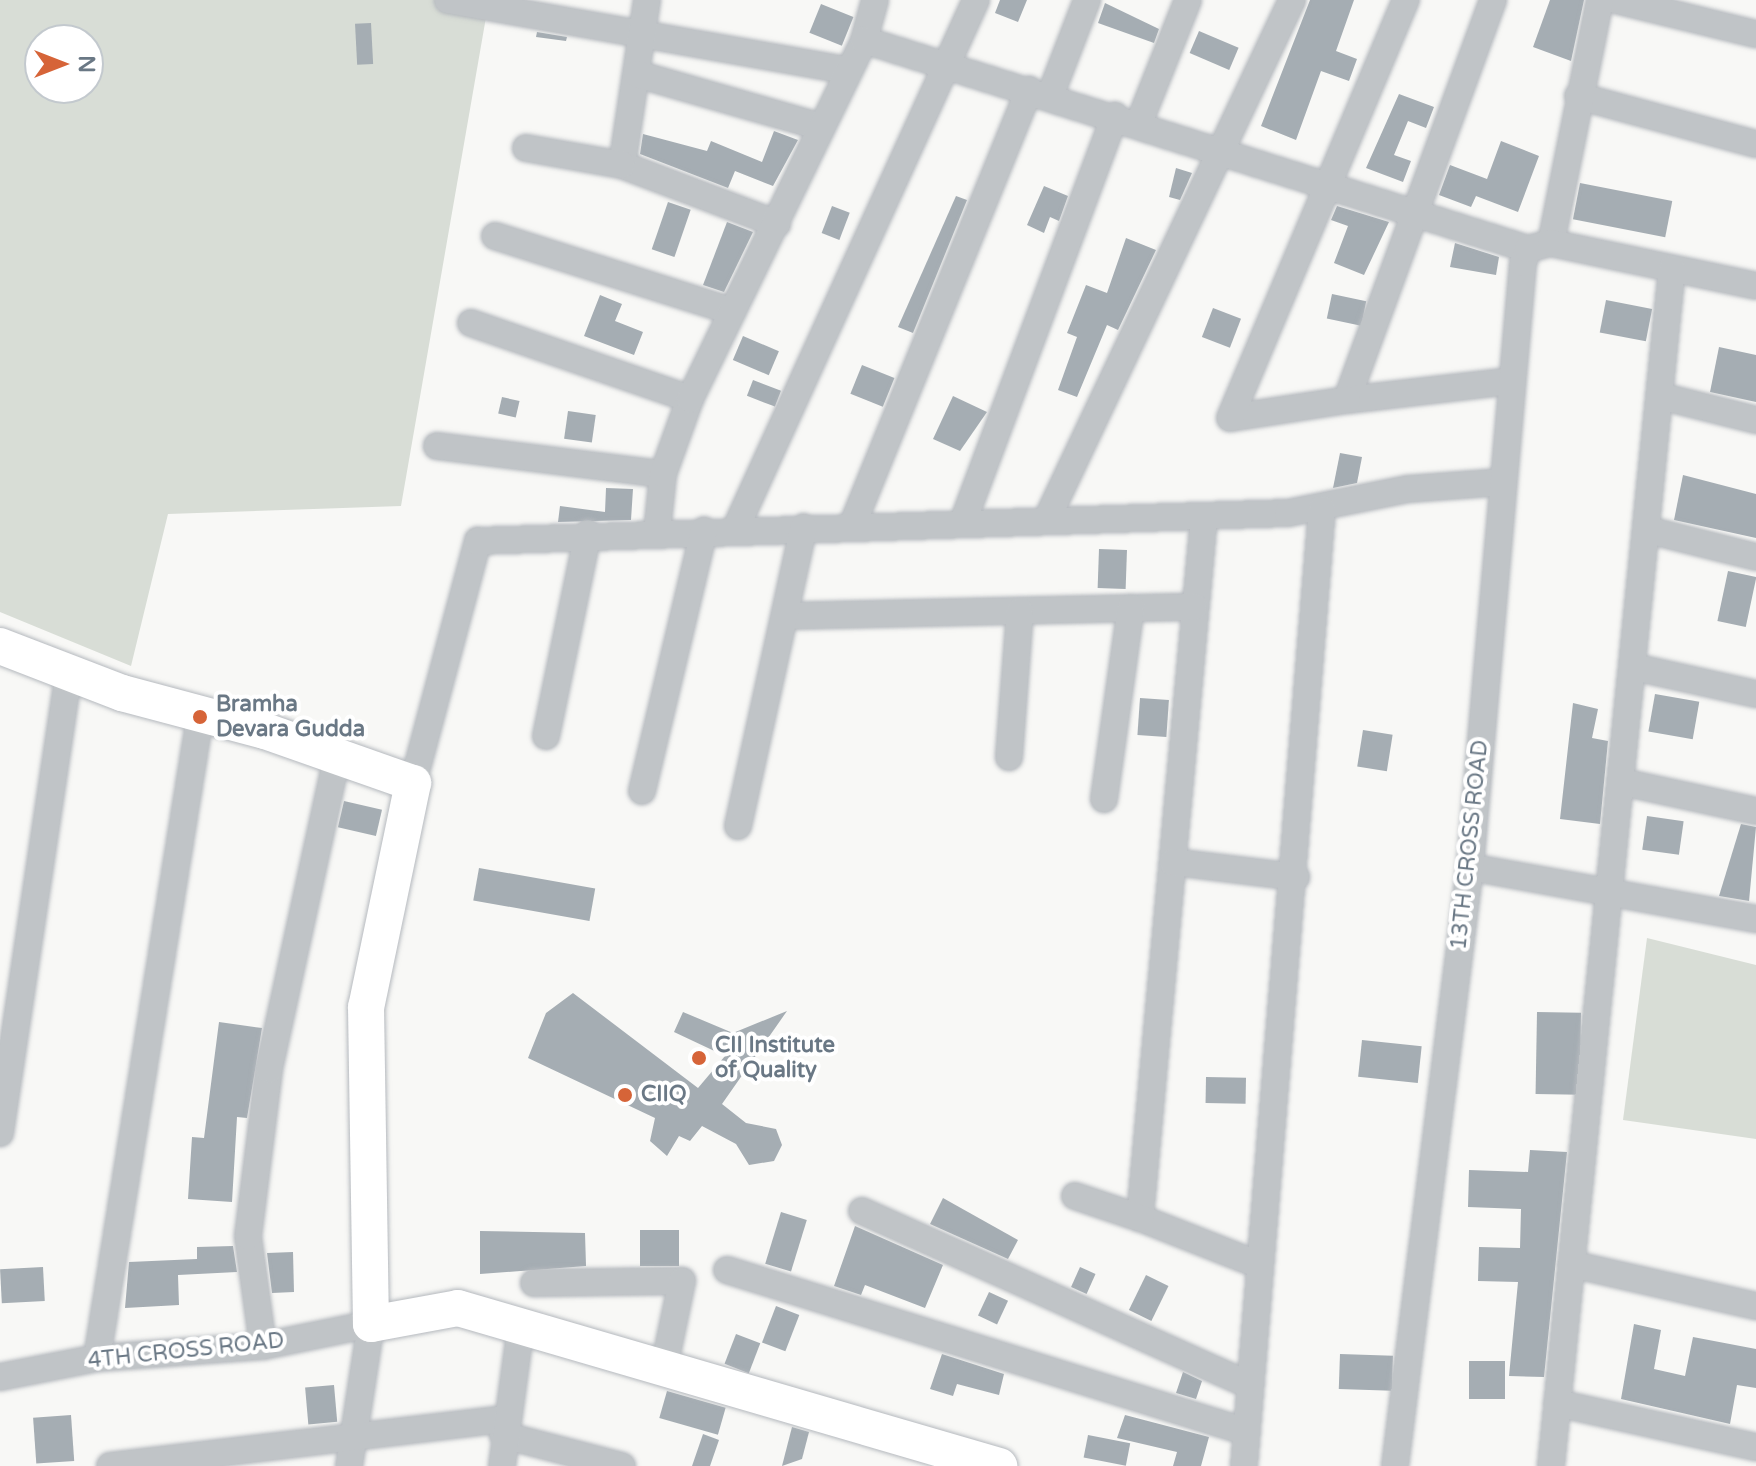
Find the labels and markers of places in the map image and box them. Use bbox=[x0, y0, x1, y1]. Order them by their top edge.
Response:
place label: Bramha Devara Gudda bbox=[216, 691, 365, 742]
marker: Bramha Devara Gudda bbox=[191, 708, 209, 726]
place label: CII Institute of Quality bbox=[715, 1032, 835, 1084]
marker: CII Institute of Quality bbox=[690, 1049, 708, 1067]
place label: CIIQ bbox=[641, 1082, 687, 1108]
marker: CIIQ bbox=[616, 1086, 634, 1104]

